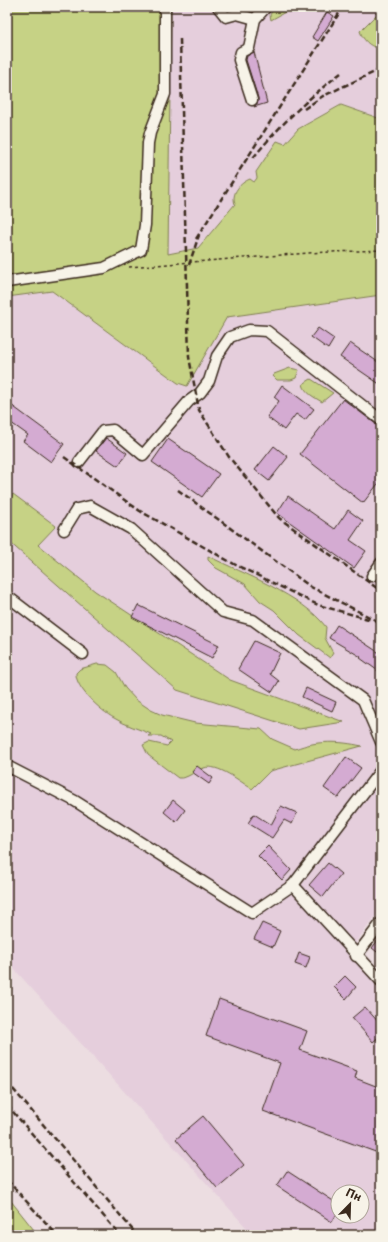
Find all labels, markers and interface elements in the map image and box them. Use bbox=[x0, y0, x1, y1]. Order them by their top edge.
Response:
text: Пн bbox=[343, 1183, 365, 1205]
north arrow bbox=[330, 1184, 370, 1224]

